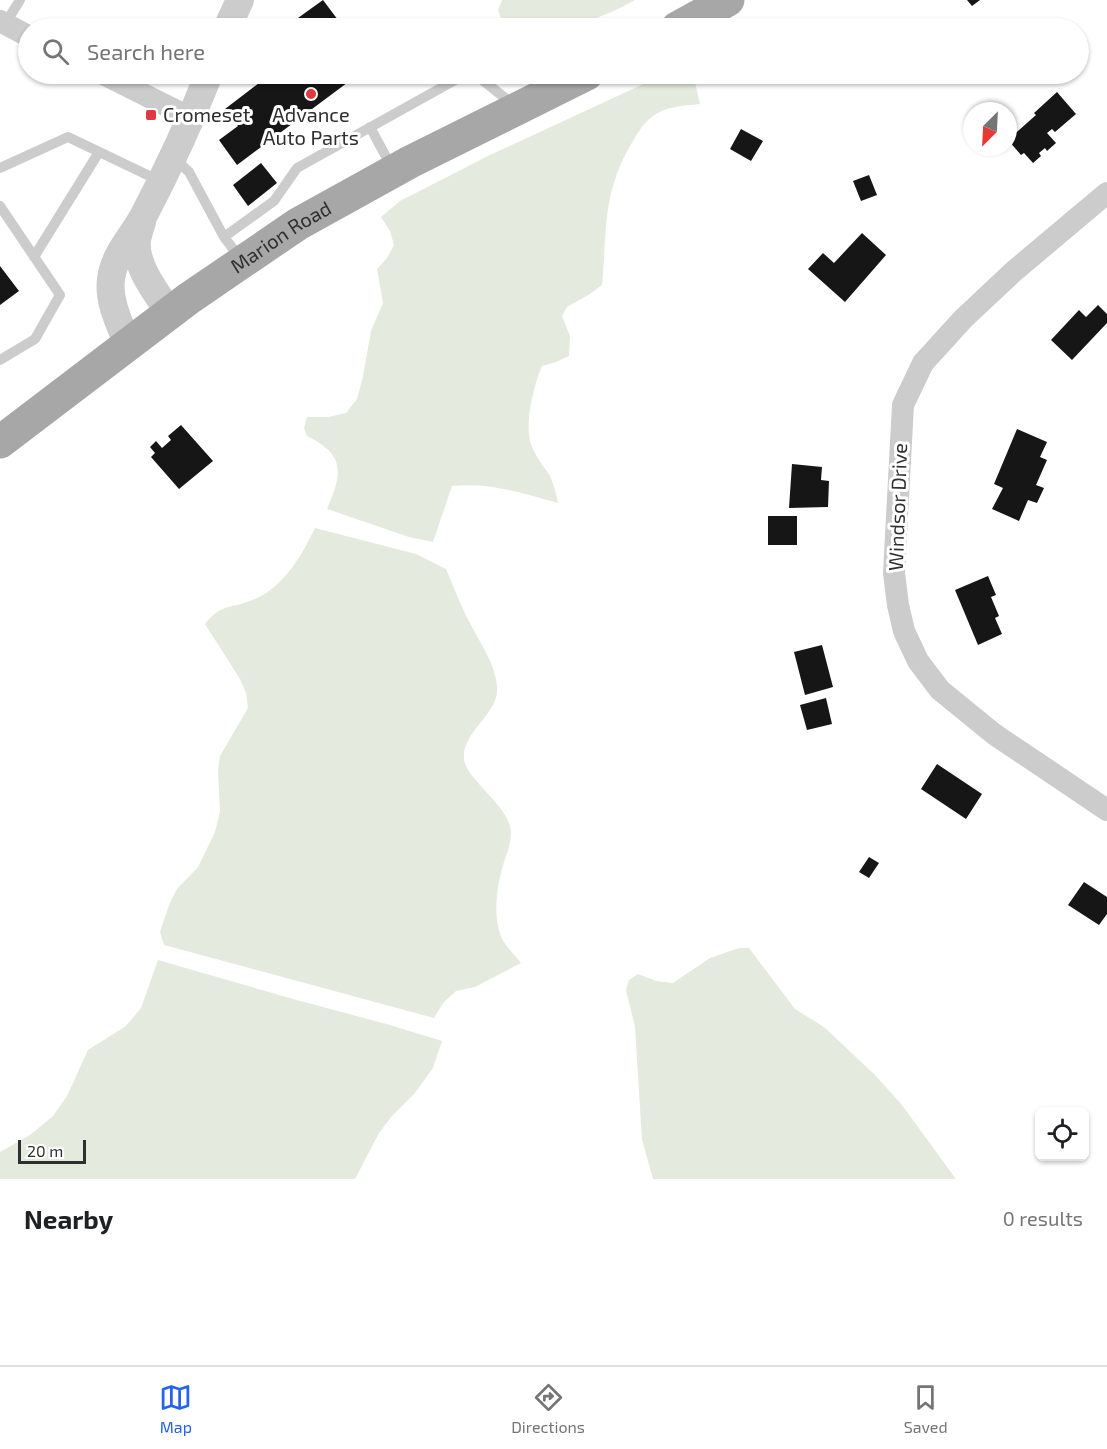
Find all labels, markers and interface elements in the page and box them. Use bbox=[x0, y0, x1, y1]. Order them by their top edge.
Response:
search box bbox=[18, 18, 1089, 84]
icon: search bbox=[39, 35, 72, 68]
text: Search here bbox=[87, 38, 205, 64]
marker: Advance Auto Parts bbox=[304, 87, 318, 101]
place label: Cromeset bbox=[163, 102, 251, 126]
place label: Advance Auto Parts bbox=[263, 102, 359, 149]
north arrow bbox=[963, 102, 1017, 156]
marker: Cromeset bbox=[144, 108, 158, 122]
street label: Marion Road bbox=[225, 195, 335, 278]
street label: Windsor Drive bbox=[883, 443, 911, 571]
map controls bbox=[1035, 1107, 1089, 1161]
button: locate bbox=[1035, 1107, 1089, 1161]
scale bar bbox=[18, 1137, 86, 1164]
text: 20 m bbox=[27, 1141, 63, 1160]
text: Nearby bbox=[24, 1203, 113, 1234]
text: 0 results bbox=[1003, 1206, 1083, 1230]
tab: Map bbox=[159, 1381, 192, 1436]
tab: Directions bbox=[511, 1381, 585, 1436]
tab: Saved bbox=[904, 1381, 948, 1436]

